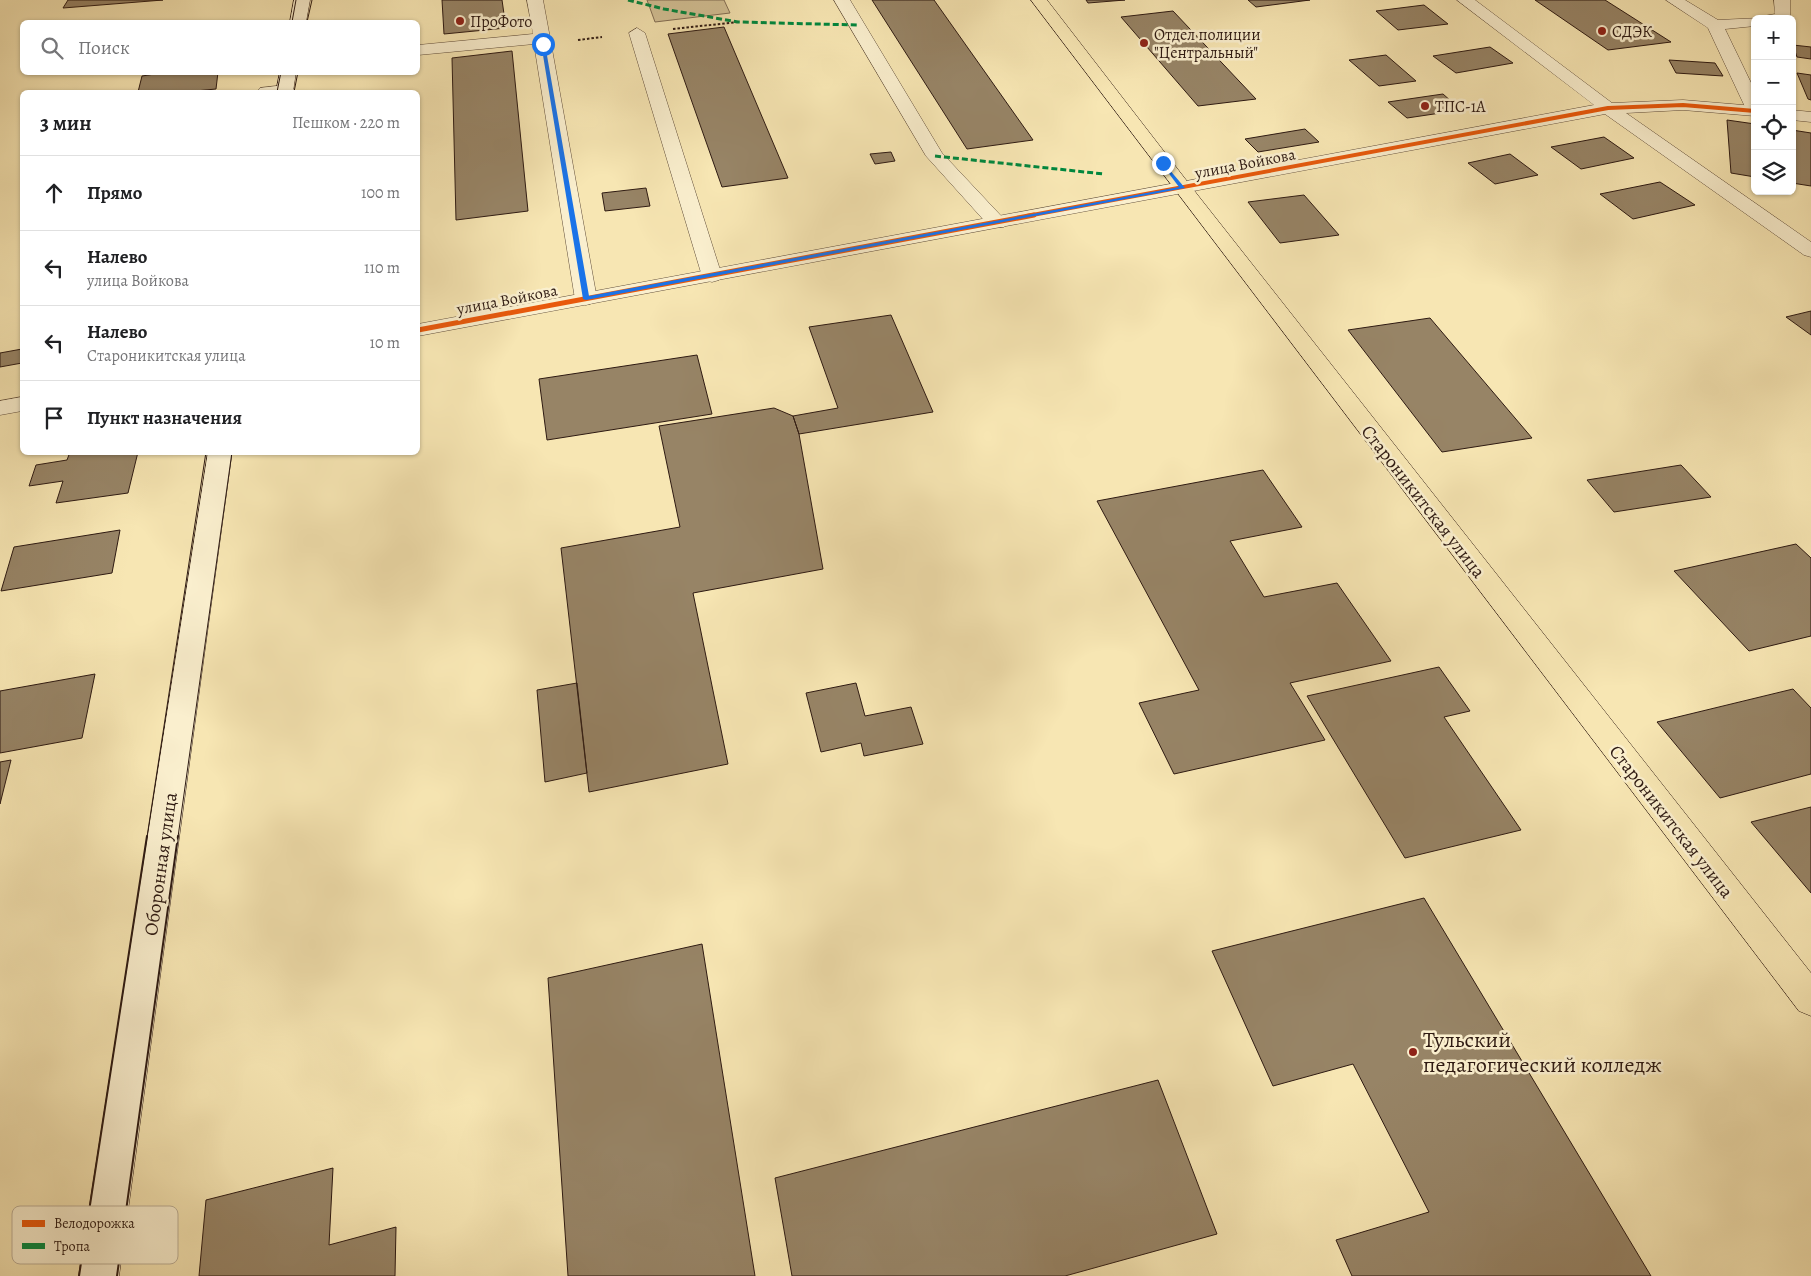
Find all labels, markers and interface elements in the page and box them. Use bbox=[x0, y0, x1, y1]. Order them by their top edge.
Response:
place label: ПроФото bbox=[470, 11, 532, 33]
marker: ПроФото bbox=[454, 15, 466, 27]
map controls bbox=[1751, 15, 1796, 195]
button: + bbox=[1751, 15, 1796, 60]
search box bbox=[20, 20, 420, 75]
place label: СДЭК bbox=[1612, 21, 1653, 43]
place label: Отдел полиции "Центральный" bbox=[1154, 24, 1261, 64]
marker: СДЭК bbox=[1596, 25, 1608, 37]
route start bbox=[532, 33, 555, 56]
icon: search bbox=[38, 34, 66, 62]
text: Поиск bbox=[78, 35, 130, 61]
marker: Отдел полиции "Центральный" bbox=[1138, 37, 1150, 49]
button: − bbox=[1751, 60, 1796, 105]
place label: ТПС-1А bbox=[1435, 96, 1486, 118]
marker: ТПС-1А bbox=[1419, 100, 1431, 112]
button: locate bbox=[1751, 105, 1796, 150]
text: 3 мин bbox=[40, 109, 92, 137]
text: Пешком · 220 m bbox=[292, 112, 400, 134]
street label: улица Войкова bbox=[1192, 143, 1298, 185]
button: layers bbox=[1751, 150, 1796, 195]
route end bbox=[1152, 152, 1175, 175]
icon: ahead bbox=[40, 179, 68, 207]
text: Прямо bbox=[87, 180, 142, 206]
text: 100 m bbox=[361, 182, 400, 204]
text: Налево bbox=[87, 244, 147, 270]
icon: left bbox=[40, 254, 68, 282]
text: 110 m bbox=[364, 257, 400, 279]
text: улица Войкова bbox=[87, 270, 189, 292]
street label: улица Войкова bbox=[454, 279, 560, 321]
text: Налево bbox=[87, 319, 147, 345]
icon: left bbox=[40, 329, 68, 357]
text: 10 m bbox=[370, 332, 400, 354]
text: Староникитская улица bbox=[87, 345, 246, 367]
icon: arrive bbox=[40, 404, 68, 432]
text: Пункт назначения bbox=[87, 405, 242, 431]
street label: Староникитская улица bbox=[1355, 419, 1492, 584]
street label: Староникитская улица bbox=[1603, 739, 1740, 904]
street label: Оборонная улица bbox=[138, 790, 184, 938]
place label: Тульский педагогический колледж bbox=[1423, 1025, 1662, 1080]
marker: Тульский педагогический колледж bbox=[1407, 1046, 1419, 1058]
legend bbox=[12, 1206, 178, 1264]
text: Велодорожка bbox=[54, 1214, 135, 1233]
text: Тропа bbox=[54, 1237, 91, 1256]

